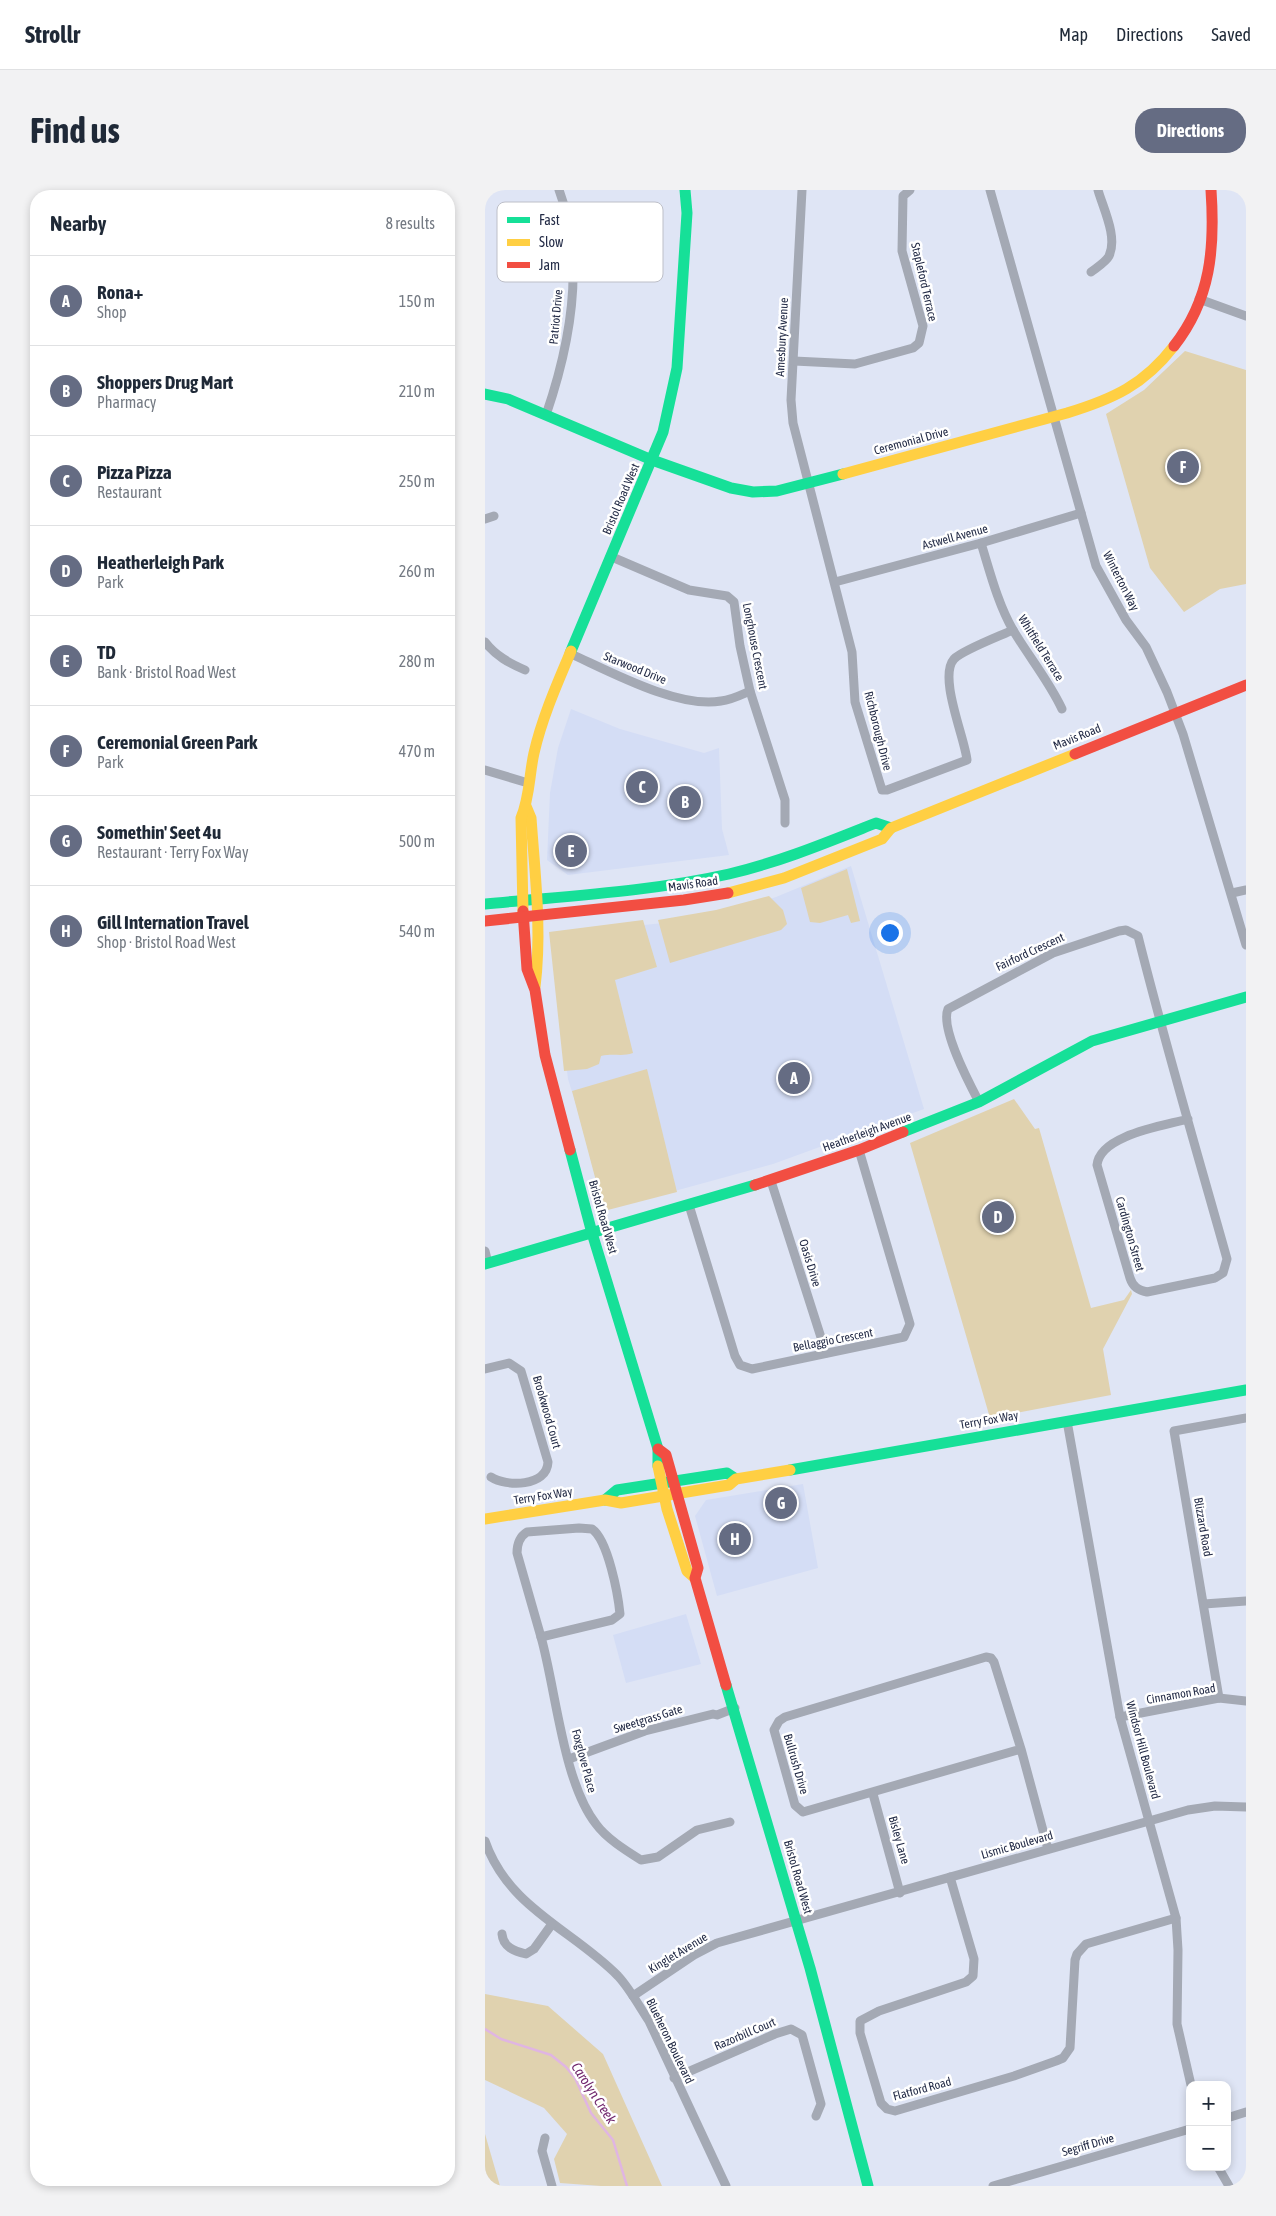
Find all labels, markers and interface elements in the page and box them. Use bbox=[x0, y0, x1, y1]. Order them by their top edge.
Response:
text: Strollr bbox=[25, 21, 80, 48]
text: Map bbox=[1059, 24, 1088, 45]
text: Directions bbox=[1116, 24, 1183, 45]
text: Saved bbox=[1211, 24, 1251, 45]
button: Directions bbox=[1135, 108, 1246, 153]
text: Find us bbox=[30, 110, 120, 150]
legend bbox=[497, 202, 663, 282]
text: Nearby bbox=[50, 211, 106, 235]
text: Fast bbox=[539, 212, 560, 228]
text: 8 results bbox=[385, 214, 435, 232]
text: Slow bbox=[539, 234, 564, 250]
street label: Stapleford Terrace bbox=[908, 241, 940, 323]
text: Jam bbox=[539, 257, 560, 273]
text: Rona+ bbox=[97, 281, 143, 303]
street label: Patriot Drive bbox=[547, 289, 565, 345]
text: A bbox=[62, 292, 70, 310]
text: 150 m bbox=[399, 292, 435, 310]
street label: Amesbury Avenue bbox=[773, 297, 791, 377]
text: Shop bbox=[97, 303, 127, 321]
text: Shoppers Drug Mart bbox=[97, 371, 233, 393]
text: B bbox=[62, 382, 70, 400]
text: 210 m bbox=[399, 382, 435, 400]
text: Pharmacy bbox=[97, 393, 156, 411]
street label: Ceremonial Drive bbox=[872, 424, 950, 458]
pin: F bbox=[1167, 448, 1199, 486]
text: Pizza Pizza bbox=[97, 461, 172, 483]
street label: Bristol Road West bbox=[600, 461, 643, 537]
text: C bbox=[62, 472, 70, 490]
text: 250 m bbox=[399, 472, 435, 490]
text: Restaurant bbox=[97, 483, 162, 501]
street label: Astwell Avenue bbox=[921, 522, 989, 552]
street label: Winterton Way bbox=[1100, 549, 1142, 613]
text: Heatherleigh Park bbox=[97, 551, 224, 573]
text: D bbox=[62, 562, 70, 580]
text: 260 m bbox=[399, 562, 435, 580]
text: Park bbox=[97, 573, 124, 591]
street label: Longhouse Crescent bbox=[740, 602, 770, 691]
street label: Whitfield Terrace bbox=[1015, 613, 1067, 683]
text: TD bbox=[97, 641, 116, 663]
street label: Starwood Drive bbox=[602, 649, 668, 687]
text: E bbox=[63, 652, 69, 670]
text: 280 m bbox=[399, 652, 435, 670]
text: Bank · Bristol Road West bbox=[97, 663, 236, 681]
street label: Richborough Drive bbox=[861, 690, 895, 772]
street label: Mavis Road bbox=[1051, 721, 1103, 753]
text: Ceremonial Green Park bbox=[97, 731, 257, 753]
text: F bbox=[63, 742, 69, 760]
text: 470 m bbox=[399, 742, 435, 760]
text: Park bbox=[97, 753, 124, 771]
pin: C bbox=[626, 768, 658, 806]
pin: B bbox=[669, 783, 701, 821]
text: Somethin' Seet 4u bbox=[97, 821, 221, 843]
text: G bbox=[62, 832, 70, 850]
text: 500 m bbox=[399, 832, 435, 850]
pin: E bbox=[555, 832, 587, 870]
text: Restaurant · Terry Fox Way bbox=[97, 843, 249, 861]
street label: Mavis Road bbox=[667, 874, 719, 894]
text: Gill Internation Travel bbox=[97, 911, 249, 933]
your location bbox=[877, 920, 903, 946]
text: H bbox=[61, 922, 71, 940]
text: 540 m bbox=[399, 922, 435, 940]
street label: Fairford Crescent bbox=[994, 930, 1067, 974]
text: Shop · Bristol Road West bbox=[97, 933, 236, 951]
pin: A bbox=[778, 1059, 810, 1097]
street label: Heatherleigh Avenue bbox=[821, 1109, 913, 1155]
street label: Bristol Road West bbox=[586, 1179, 620, 1256]
street label: Cardington Street bbox=[1113, 1195, 1147, 1273]
pin: D bbox=[982, 1198, 1014, 1236]
street label: Oasis Drive bbox=[796, 1238, 824, 1288]
street label: Bellaggio Crescent bbox=[792, 1325, 875, 1355]
street label: Brookwood Court bbox=[530, 1374, 564, 1451]
street label: Terry Fox Way bbox=[959, 1408, 1019, 1432]
street label: Terry Fox Way bbox=[513, 1484, 573, 1508]
pin: G bbox=[765, 1484, 797, 1522]
street label: Blizzard Road bbox=[1191, 1496, 1215, 1558]
pin: H bbox=[719, 1520, 751, 1558]
street label: Cinnamon Road bbox=[1145, 1681, 1217, 1707]
street label: Windsor Hill Boulevard bbox=[1123, 1699, 1163, 1801]
street label: Sweetgrass Gate bbox=[612, 1702, 684, 1736]
street label: Foxglove Place bbox=[569, 1728, 599, 1794]
street label: Bullrush Drive bbox=[781, 1732, 811, 1796]
street label: Bisley Lane bbox=[885, 1814, 913, 1866]
street label: Lismic Boulevard bbox=[979, 1828, 1055, 1862]
street label: Bristol Road West bbox=[781, 1839, 815, 1916]
street label: Kinglet Avenue bbox=[646, 1930, 710, 1976]
street label: Blueheron Boulevard bbox=[643, 1996, 697, 2086]
street label: Razorbill Court bbox=[712, 2015, 778, 2053]
water label: Carolyn Creek bbox=[568, 2059, 620, 2127]
street label: Flatford Road bbox=[891, 2075, 953, 2103]
map controls bbox=[1186, 2081, 1231, 2171]
button: + bbox=[1186, 2081, 1231, 2126]
button: − bbox=[1186, 2126, 1231, 2171]
street label: Segriff Drive bbox=[1060, 2131, 1116, 2159]

